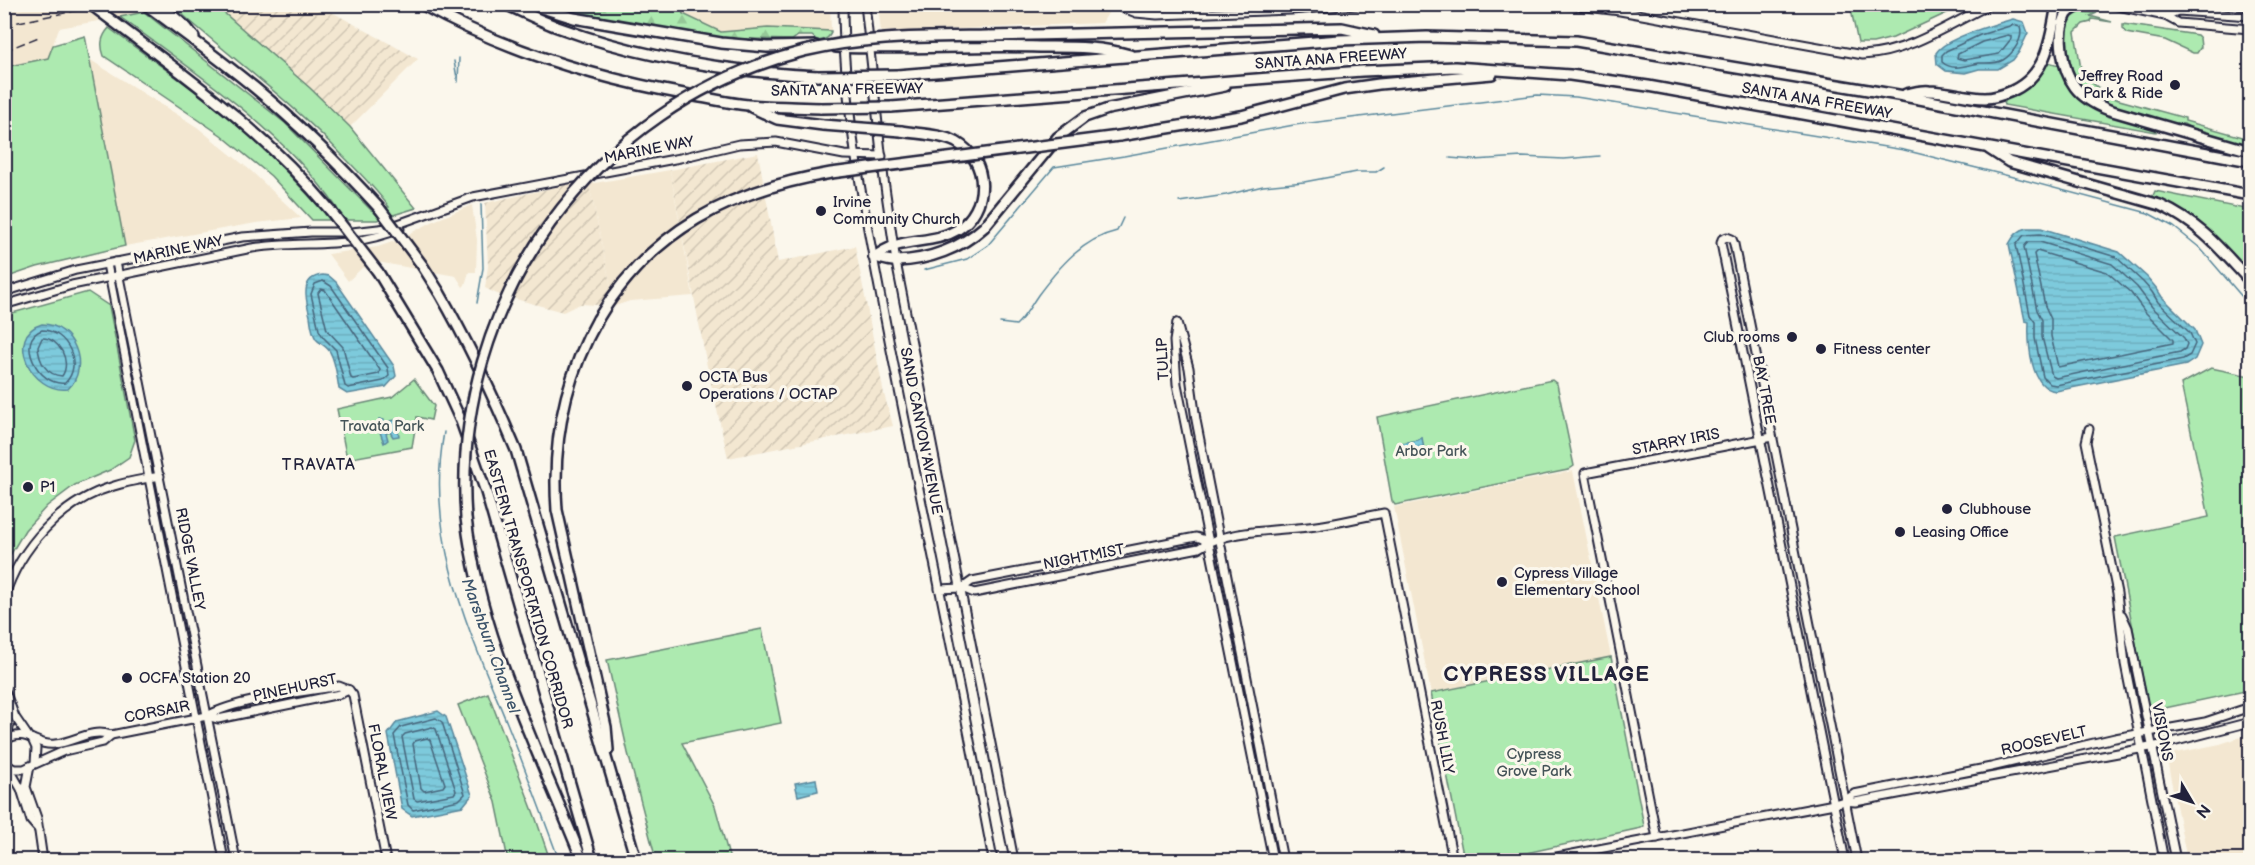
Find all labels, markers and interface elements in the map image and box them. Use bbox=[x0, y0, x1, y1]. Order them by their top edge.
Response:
street label: SANTA ANA FREEWAY bbox=[1254, 44, 1408, 74]
place label: Jeffrey Road Park & Ride bbox=[2078, 67, 2163, 103]
street label: SANTA ANA FREEWAY bbox=[1740, 78, 1894, 124]
marker: Jeffrey Road Park & Ride bbox=[2168, 78, 2182, 92]
street label: SANTA ANA FREEWAY bbox=[771, 79, 924, 101]
street label: MARINE WAY bbox=[602, 132, 696, 168]
place label: Irvine Community Church bbox=[833, 193, 960, 229]
marker: Irvine Community Church bbox=[814, 204, 828, 218]
street label: MARINE WAY bbox=[131, 231, 225, 269]
place label: Club rooms bbox=[1703, 328, 1781, 347]
marker: Club rooms bbox=[1785, 330, 1799, 344]
street label: TULIP bbox=[1152, 337, 1174, 381]
place label: Fitness center bbox=[1833, 340, 1931, 359]
marker: Fitness center bbox=[1814, 342, 1828, 356]
street label: SAND CANYON AVENUE bbox=[895, 346, 947, 516]
street label: BAY TREE bbox=[1748, 354, 1780, 426]
place label: OCTA Bus Operations / OCTAP bbox=[699, 368, 838, 404]
marker: OCTA Bus Operations / OCTAP bbox=[680, 379, 694, 393]
park label: Travata Park bbox=[340, 417, 425, 436]
street label: STARRY IRIS bbox=[1631, 424, 1721, 460]
park label: Arbor Park bbox=[1395, 442, 1467, 461]
street label: EASTERN TRANSPORTATION CORRIDOR bbox=[479, 447, 577, 731]
district label: TRAVATA bbox=[282, 456, 356, 475]
place label: P1 bbox=[40, 478, 55, 497]
marker: P1 bbox=[21, 480, 35, 494]
place label: Clubhouse bbox=[1959, 500, 2031, 519]
marker: Clubhouse bbox=[1940, 502, 1954, 516]
street label: RIDGE VALLEY bbox=[171, 506, 209, 612]
place label: Leasing Office bbox=[1912, 523, 2009, 542]
marker: Leasing Office bbox=[1893, 525, 1907, 539]
street label: NIGHTMIST bbox=[1042, 540, 1126, 574]
place label: Cypress Village Elementary School bbox=[1514, 564, 1640, 600]
marker: Cypress Village Elementary School bbox=[1495, 575, 1509, 589]
water label: Marshburn Channel bbox=[457, 576, 524, 717]
district label: CYPRESS VILLAGE bbox=[1444, 662, 1650, 687]
place label: OCFA Station 20 bbox=[139, 669, 251, 688]
street label: PINEHURST bbox=[251, 670, 339, 706]
marker: OCFA Station 20 bbox=[120, 671, 134, 685]
street label: CORSAIR bbox=[123, 696, 192, 728]
street label: RUSH LILY bbox=[1426, 698, 1459, 776]
street label: VISIONS bbox=[2147, 701, 2177, 763]
street label: FLORAL VIEW bbox=[363, 722, 401, 822]
street label: ROOSEVELT bbox=[1999, 722, 2089, 760]
park label: Cypress Grove Park bbox=[1497, 745, 1572, 781]
north arrow bbox=[2162, 772, 2222, 832]
text: N bbox=[2191, 800, 2214, 821]

